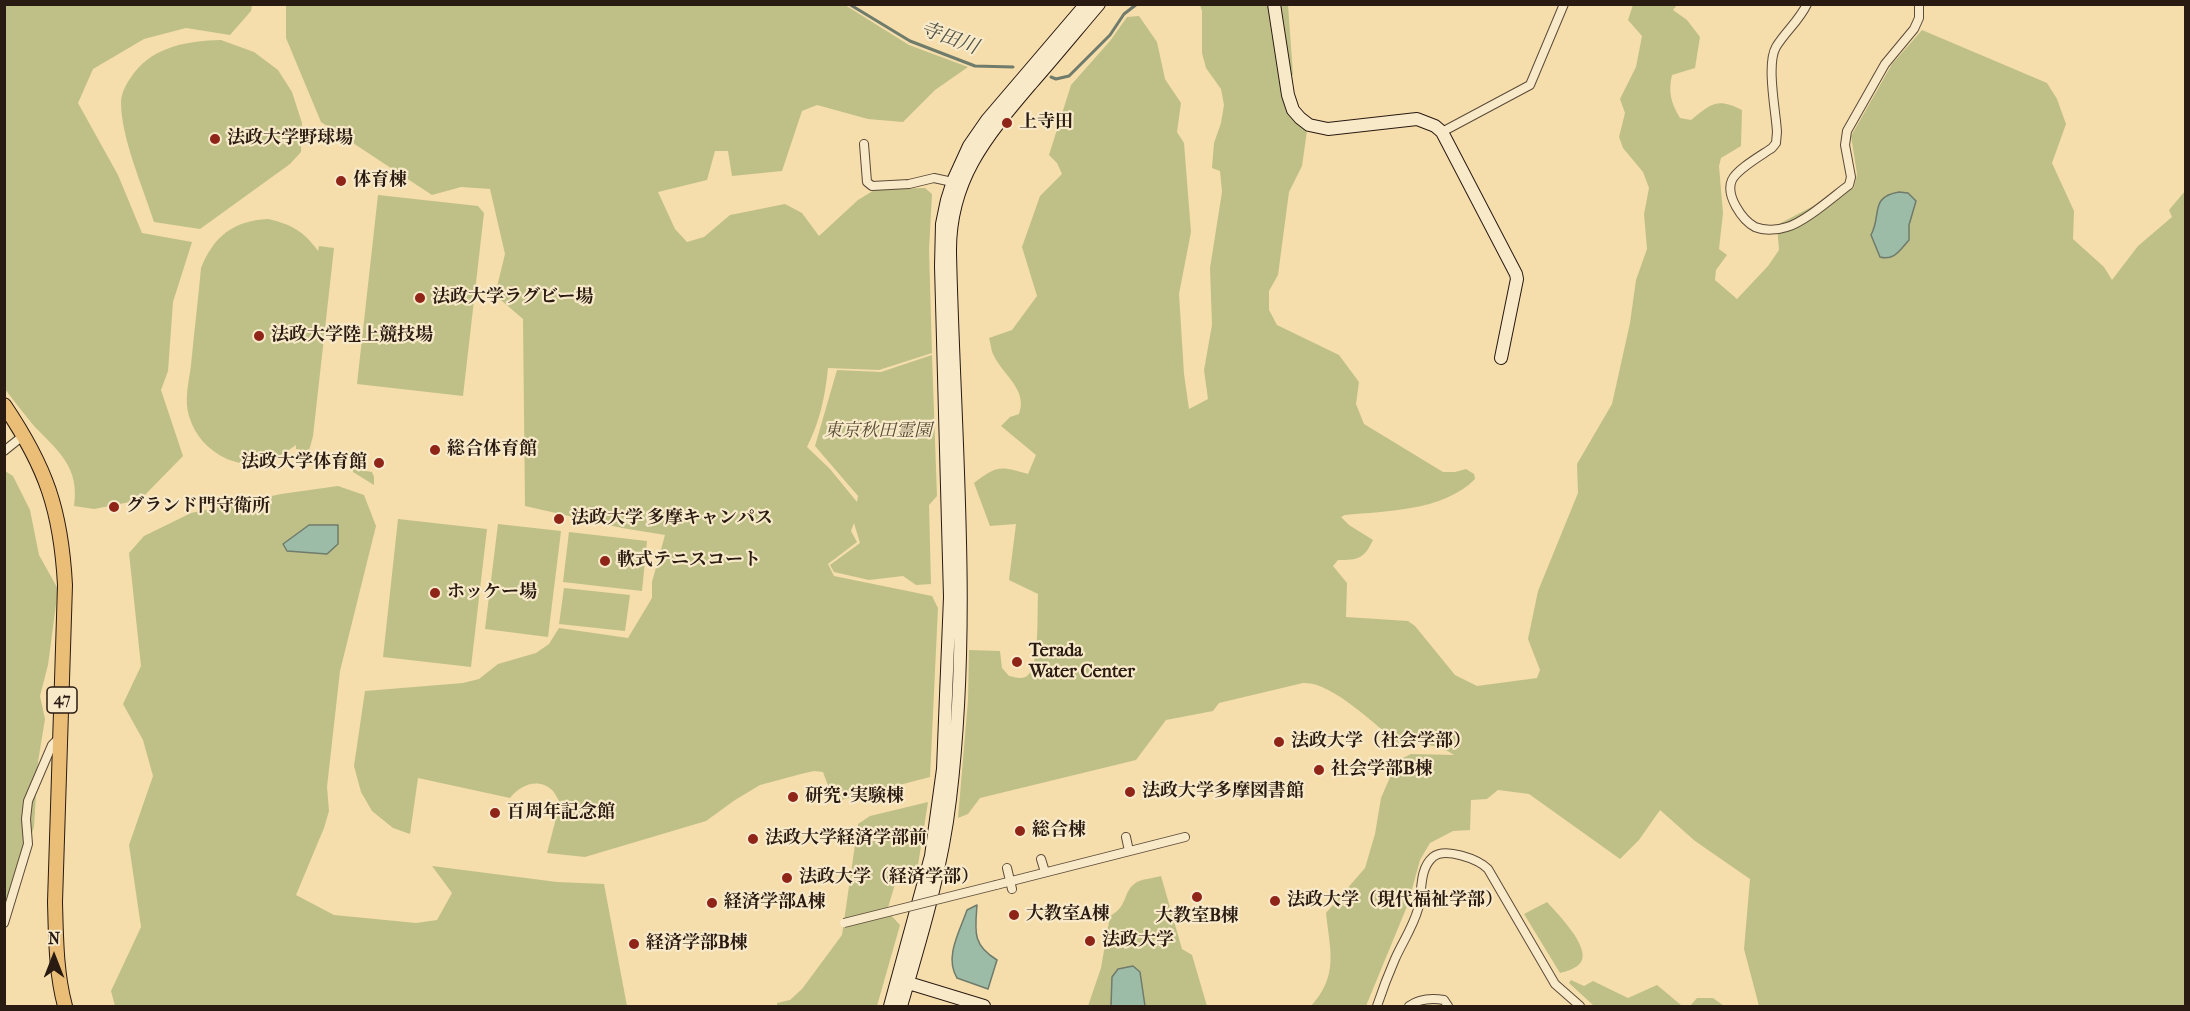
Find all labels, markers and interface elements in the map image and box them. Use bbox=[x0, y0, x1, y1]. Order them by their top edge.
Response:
water label: 寺田川 bbox=[917, 17, 981, 61]
place label: 上寺田 bbox=[1019, 112, 1073, 134]
marker: 上寺田 bbox=[1000, 116, 1014, 130]
place label: 法政大学野球場 bbox=[227, 128, 353, 150]
marker: 法政大学野球場 bbox=[208, 132, 222, 146]
place label: 体育棟 bbox=[353, 170, 407, 192]
marker: 体育棟 bbox=[334, 174, 348, 188]
place label: 法政大学ラグビー場 bbox=[432, 287, 593, 309]
marker: 法政大学ラグビー場 bbox=[413, 291, 427, 305]
place label: 法政大学陸上競技場 bbox=[271, 325, 433, 347]
marker: 法政大学陸上競技場 bbox=[252, 329, 266, 343]
park label: 東京秋田霊園 bbox=[824, 421, 932, 443]
place label: 総合体育館 bbox=[447, 439, 537, 461]
marker: 総合体育館 bbox=[428, 443, 442, 457]
place label: 法政大学体育館 bbox=[241, 452, 367, 474]
marker: 法政大学体育館 bbox=[372, 456, 386, 470]
place label: グランド門守衛所 bbox=[126, 496, 270, 518]
marker: グランド門守衛所 bbox=[107, 500, 121, 514]
place label: 法政大学 多摩キャンパス bbox=[571, 508, 773, 530]
marker: 法政大学 多摩キャンパス bbox=[552, 512, 566, 526]
place label: 軟式テニスコート bbox=[617, 550, 761, 572]
marker: 軟式テニスコート bbox=[598, 554, 612, 568]
place label: ホッケー場 bbox=[447, 582, 537, 604]
marker: ホッケー場 bbox=[428, 586, 442, 600]
place label: Terada Water Center bbox=[1029, 641, 1135, 684]
marker: Terada Water Center bbox=[1010, 655, 1024, 669]
road number: 47 bbox=[47, 687, 77, 713]
place label: 法政大学（社会学部） bbox=[1291, 731, 1471, 753]
marker: 法政大学（社会学部） bbox=[1272, 735, 1286, 749]
place label: 社会学部B棟 bbox=[1331, 759, 1433, 781]
marker: 社会学部B棟 bbox=[1312, 763, 1326, 777]
place label: 法政大学多摩図書館 bbox=[1142, 781, 1304, 803]
marker: 法政大学多摩図書館 bbox=[1123, 785, 1137, 799]
place label: 研究･実験棟 bbox=[805, 786, 904, 808]
marker: 研究･実験棟 bbox=[786, 790, 800, 804]
place label: 百周年記念館 bbox=[507, 802, 615, 824]
marker: 百周年記念館 bbox=[488, 806, 502, 820]
place label: 総合棟 bbox=[1032, 820, 1086, 842]
marker: 総合棟 bbox=[1013, 824, 1027, 838]
place label: 法政大学経済学部前 bbox=[765, 828, 927, 850]
marker: 法政大学経済学部前 bbox=[746, 832, 760, 846]
place label: 法政大学（経済学部） bbox=[799, 867, 979, 889]
marker: 法政大学（経済学部） bbox=[780, 871, 794, 885]
marker: 大教室B棟 bbox=[1190, 890, 1204, 904]
place label: 法政大学（現代福祉学部） bbox=[1287, 890, 1503, 912]
place label: 経済学部A棟 bbox=[724, 892, 826, 914]
marker: 法政大学（現代福祉学部） bbox=[1268, 894, 1282, 908]
marker: 経済学部A棟 bbox=[705, 896, 719, 910]
place label: 大教室A棟 bbox=[1026, 904, 1110, 926]
place label: 大教室B棟 bbox=[1155, 906, 1239, 928]
marker: 大教室A棟 bbox=[1007, 908, 1021, 922]
north arrow bbox=[24, 927, 84, 987]
text: N bbox=[48, 929, 60, 948]
place label: 法政大学 bbox=[1102, 930, 1174, 952]
place label: 経済学部B棟 bbox=[646, 933, 748, 955]
marker: 法政大学 bbox=[1083, 934, 1097, 948]
marker: 経済学部B棟 bbox=[627, 937, 641, 951]

